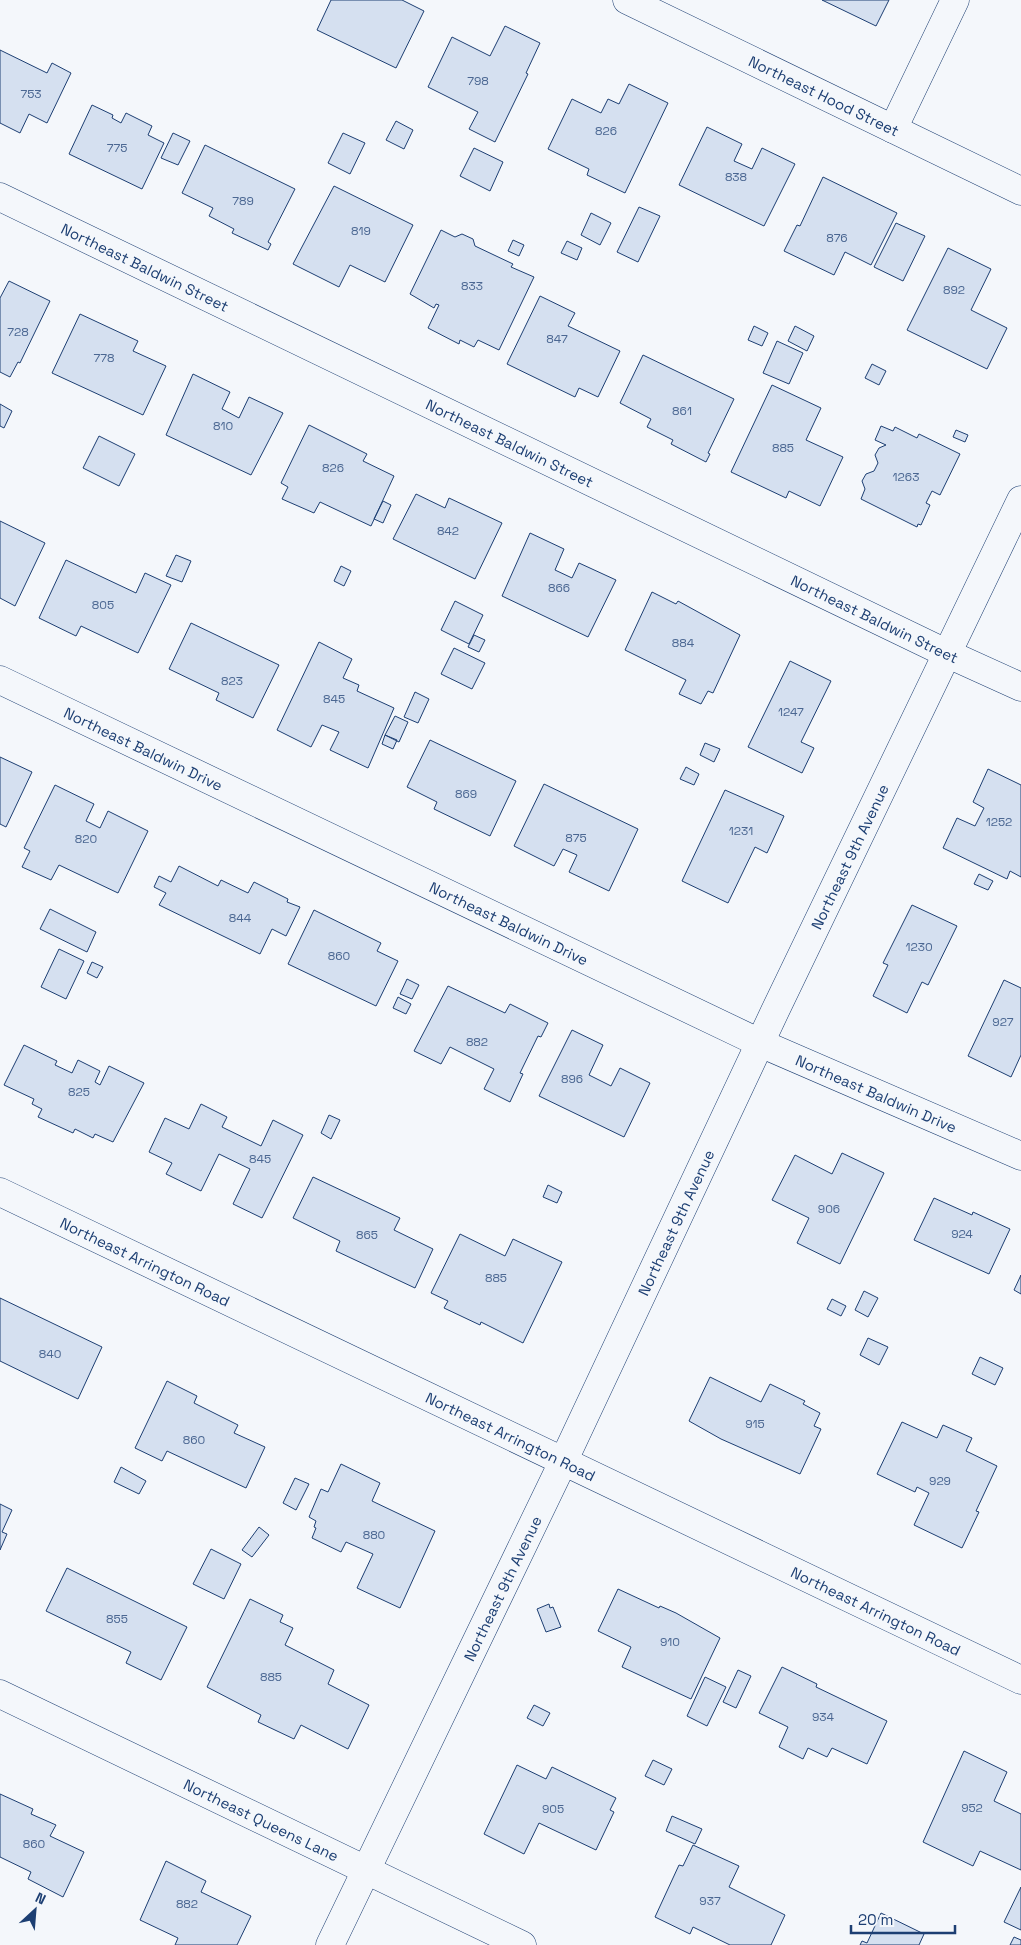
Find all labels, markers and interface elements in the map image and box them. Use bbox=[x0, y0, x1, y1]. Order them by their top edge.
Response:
street label: Northeast Hood Street bbox=[746, 51, 902, 140]
house number: 798 bbox=[467, 73, 489, 89]
house number: 753 bbox=[20, 86, 42, 102]
house number: 826 bbox=[595, 123, 617, 139]
house number: 775 bbox=[107, 140, 127, 156]
house number: 838 bbox=[725, 169, 747, 185]
house number: 789 bbox=[232, 193, 254, 209]
street label: Northeast Baldwin Street bbox=[58, 218, 232, 315]
house number: 819 bbox=[351, 223, 371, 239]
house number: 876 bbox=[826, 230, 848, 246]
house number: 833 bbox=[461, 278, 483, 294]
house number: 892 bbox=[943, 282, 965, 298]
house number: 728 bbox=[7, 324, 29, 340]
house number: 847 bbox=[546, 331, 568, 347]
house number: 778 bbox=[94, 350, 114, 366]
street label: Northeast Baldwin Street bbox=[423, 394, 597, 491]
house number: 861 bbox=[672, 403, 692, 419]
house number: 810 bbox=[213, 418, 233, 434]
house number: 885 bbox=[772, 440, 794, 456]
house number: 826 bbox=[322, 460, 344, 476]
house number: 1263 bbox=[893, 469, 919, 485]
house number: 842 bbox=[437, 523, 459, 539]
street label: Northeast Baldwin Street bbox=[788, 570, 961, 667]
house number: 866 bbox=[548, 580, 570, 596]
house number: 805 bbox=[92, 597, 114, 613]
house number: 884 bbox=[672, 635, 695, 651]
house number: 823 bbox=[221, 673, 243, 689]
house number: 845 bbox=[323, 691, 345, 707]
street label: Northeast Baldwin Drive bbox=[61, 703, 226, 795]
house number: 1247 bbox=[778, 704, 804, 720]
street label: Northeast 9th Avenue bbox=[806, 781, 892, 932]
house number: 869 bbox=[455, 786, 477, 802]
house number: 1252 bbox=[986, 814, 1012, 830]
house number: 1231 bbox=[729, 823, 753, 839]
house number: 875 bbox=[565, 830, 587, 846]
house number: 820 bbox=[75, 831, 97, 847]
street label: Northeast Baldwin Drive bbox=[426, 877, 591, 969]
house number: 844 bbox=[229, 910, 252, 926]
house number: 1230 bbox=[905, 939, 933, 955]
house number: 860 bbox=[328, 948, 350, 964]
house number: 927 bbox=[992, 1014, 1014, 1030]
house number: 882 bbox=[466, 1034, 488, 1050]
street label: Northeast Baldwin Drive bbox=[793, 1050, 960, 1137]
house number: 896 bbox=[561, 1071, 583, 1087]
house number: 825 bbox=[68, 1084, 90, 1100]
street label: Northeast 9th Avenue bbox=[633, 1146, 718, 1298]
house number: 845 bbox=[249, 1151, 271, 1167]
house number: 906 bbox=[818, 1201, 840, 1217]
street label: Northeast Arrington Road bbox=[57, 1213, 233, 1310]
house number: 924 bbox=[951, 1226, 973, 1242]
house number: 865 bbox=[356, 1227, 378, 1243]
house number: 885 bbox=[485, 1270, 507, 1286]
house number: 840 bbox=[39, 1346, 61, 1362]
street label: Northeast Arrington Road bbox=[423, 1387, 599, 1485]
house number: 915 bbox=[745, 1416, 765, 1432]
house number: 860 bbox=[183, 1432, 205, 1448]
house number: 929 bbox=[929, 1473, 951, 1489]
street label: Northeast 9th Avenue bbox=[459, 1513, 545, 1664]
house number: 880 bbox=[363, 1527, 385, 1543]
street label: Northeast Arrington Road bbox=[788, 1562, 964, 1659]
house number: 855 bbox=[106, 1611, 128, 1627]
house number: 910 bbox=[660, 1634, 680, 1650]
house number: 885 bbox=[260, 1669, 282, 1685]
house number: 934 bbox=[812, 1709, 835, 1725]
street label: Northeast Queens Lane bbox=[181, 1774, 342, 1865]
house number: 952 bbox=[961, 1800, 983, 1816]
house number: 905 bbox=[542, 1801, 564, 1817]
house number: 860 bbox=[23, 1836, 45, 1852]
north arrow bbox=[10, 1885, 60, 1935]
text: N bbox=[33, 1888, 49, 1908]
house number: 937 bbox=[699, 1893, 721, 1909]
house number: 882 bbox=[176, 1896, 198, 1912]
scale bar bbox=[851, 1902, 955, 1934]
text: 20 m bbox=[858, 1910, 893, 1929]

